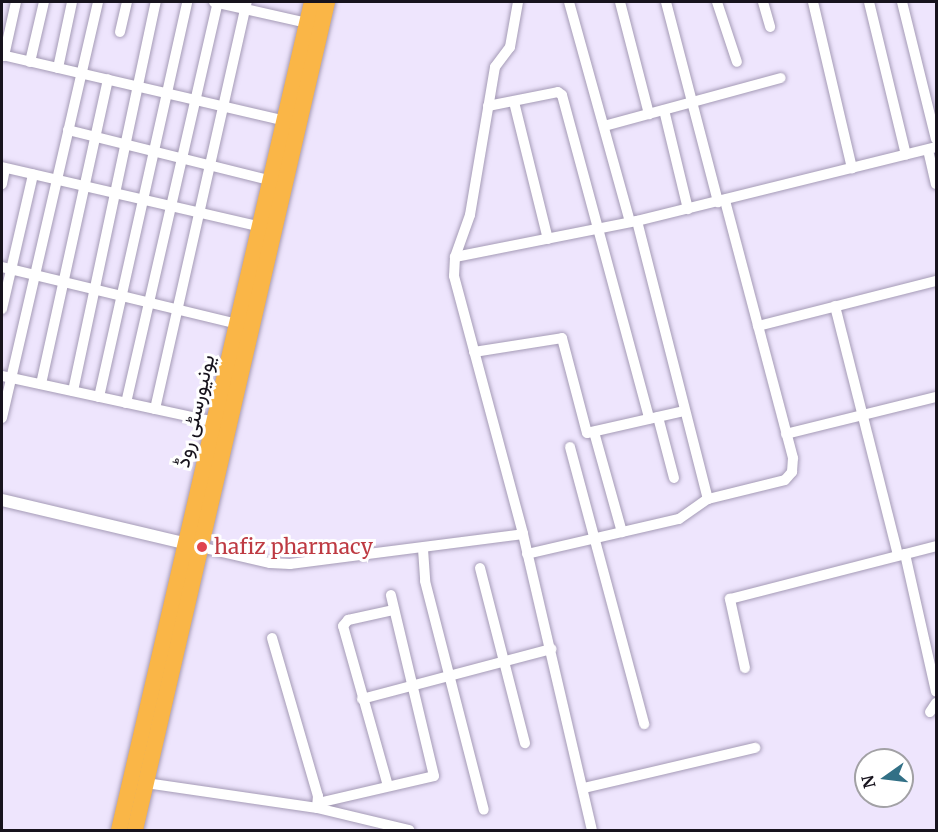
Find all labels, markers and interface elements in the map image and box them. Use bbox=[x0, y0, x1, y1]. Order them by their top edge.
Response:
street label: یونیورسٹی روڈ bbox=[170, 352, 220, 470]
place label: hafiz pharmacy bbox=[214, 534, 373, 560]
marker: hafiz pharmacy bbox=[195, 540, 209, 554]
north arrow bbox=[854, 748, 914, 808]
text: N bbox=[857, 773, 880, 790]

